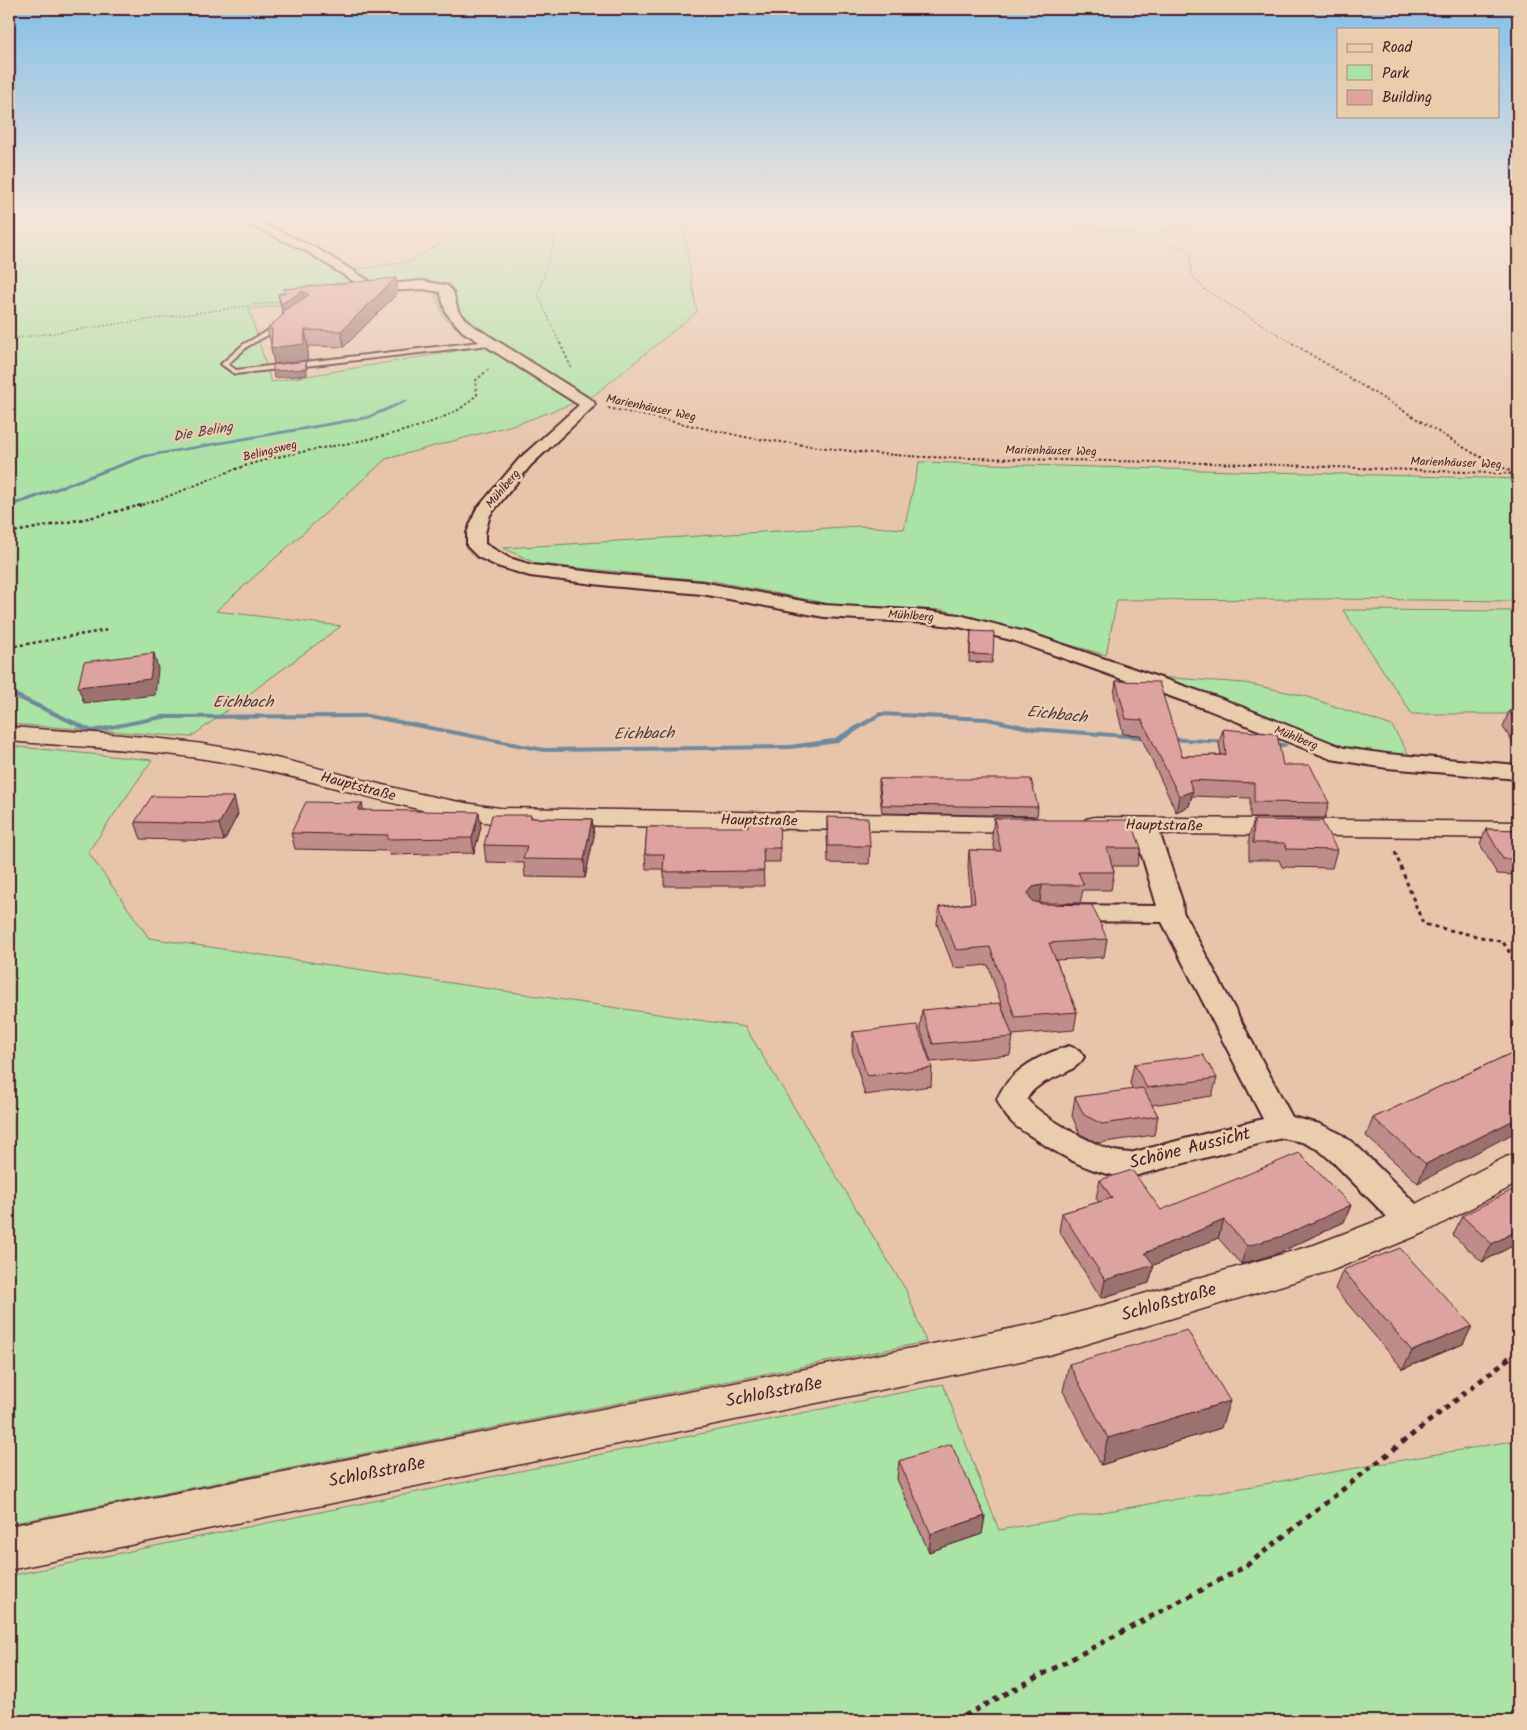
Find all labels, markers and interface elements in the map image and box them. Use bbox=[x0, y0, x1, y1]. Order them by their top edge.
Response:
legend bbox=[1337, 28, 1500, 118]
text: Road bbox=[1382, 36, 1413, 60]
text: Park bbox=[1382, 62, 1410, 86]
text: Building bbox=[1382, 86, 1432, 110]
street label: Marienhäuser Weg bbox=[604, 389, 698, 427]
water label: Die Beling bbox=[171, 416, 236, 448]
street label: Belingsweg bbox=[241, 435, 299, 467]
street label: Marienhäuser Weg bbox=[1005, 441, 1097, 461]
street label: Marienhäuser Weg bbox=[1410, 452, 1502, 474]
street label: Mühlberg bbox=[481, 465, 525, 513]
street label: Mühlberg bbox=[887, 605, 935, 627]
water label: Eichbach bbox=[213, 690, 275, 715]
water label: Eichbach bbox=[1026, 699, 1090, 731]
water label: Eichbach bbox=[614, 721, 676, 747]
street label: Mühlberg bbox=[1271, 721, 1321, 756]
street label: Hauptstraße bbox=[318, 765, 399, 809]
street label: Hauptstraße bbox=[720, 808, 798, 834]
street label: Hauptstraße bbox=[1125, 813, 1203, 839]
street label: Schöne Aussicht bbox=[1126, 1120, 1255, 1178]
street label: Schloßstraße bbox=[1118, 1276, 1220, 1330]
street label: Schloßstraße bbox=[723, 1369, 825, 1417]
street label: Schloßstraße bbox=[326, 1449, 428, 1497]

